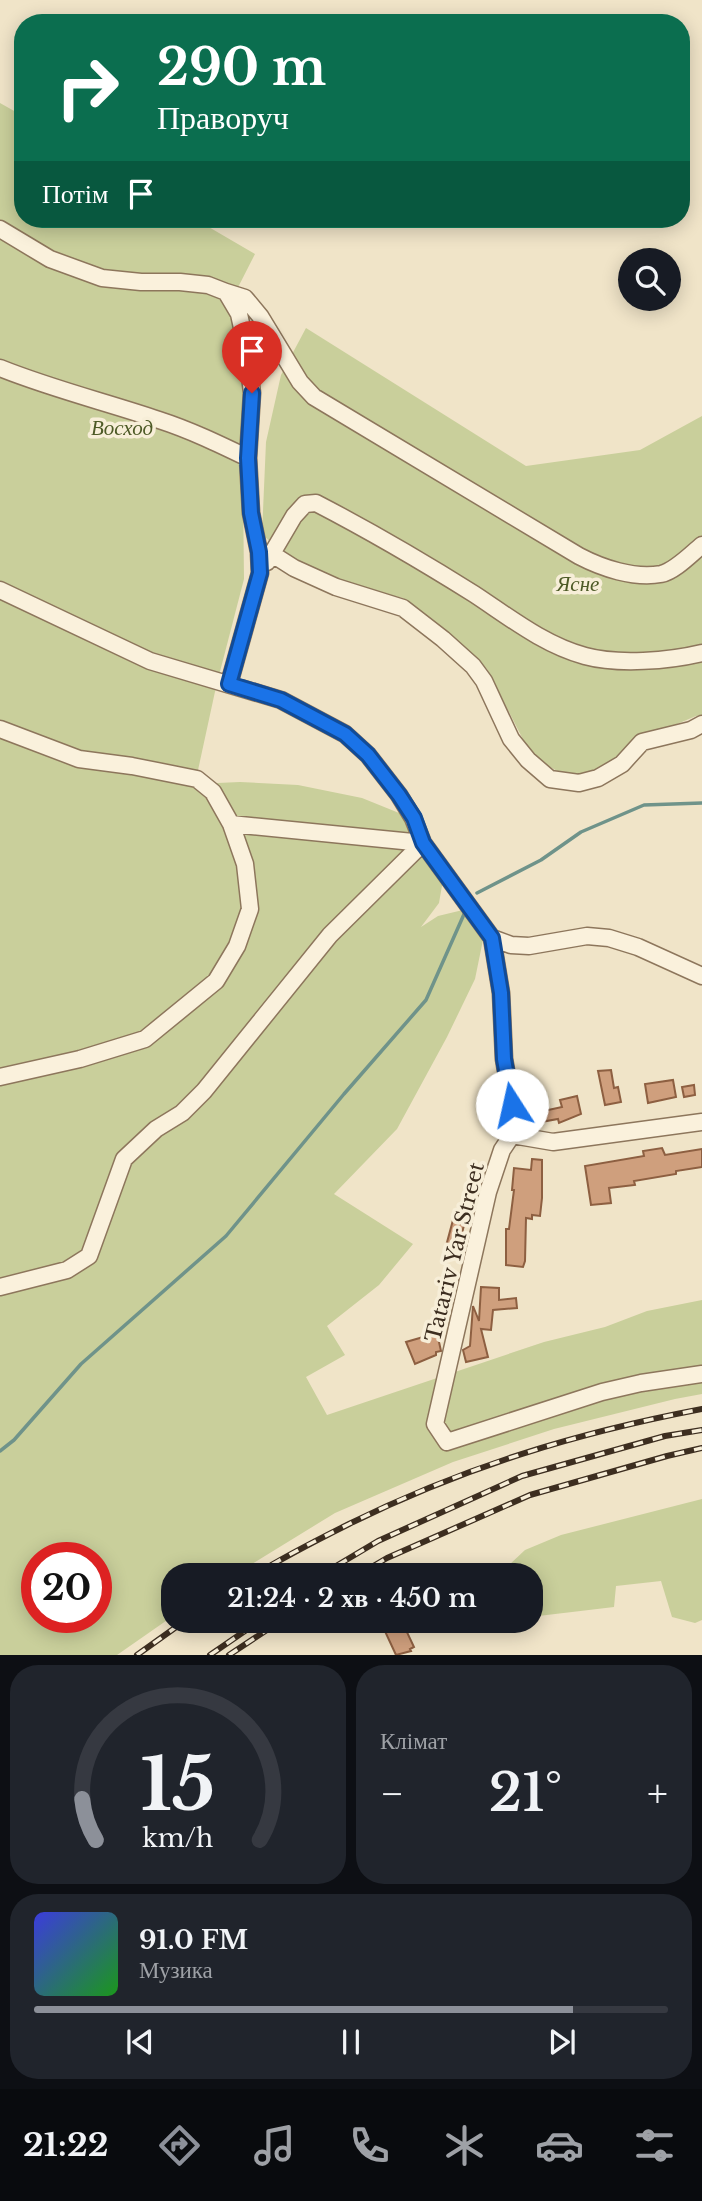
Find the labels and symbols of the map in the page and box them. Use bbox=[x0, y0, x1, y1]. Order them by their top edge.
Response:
pin bbox=[222, 321, 282, 393]
park label: Восход bbox=[91, 415, 153, 441]
park label: Ясне bbox=[556, 571, 599, 597]
position arrow bbox=[475, 1068, 549, 1142]
street label: Tatariv Yar Street bbox=[420, 1160, 490, 1344]
speed limit sign: 20 bbox=[21, 1542, 112, 1633]

